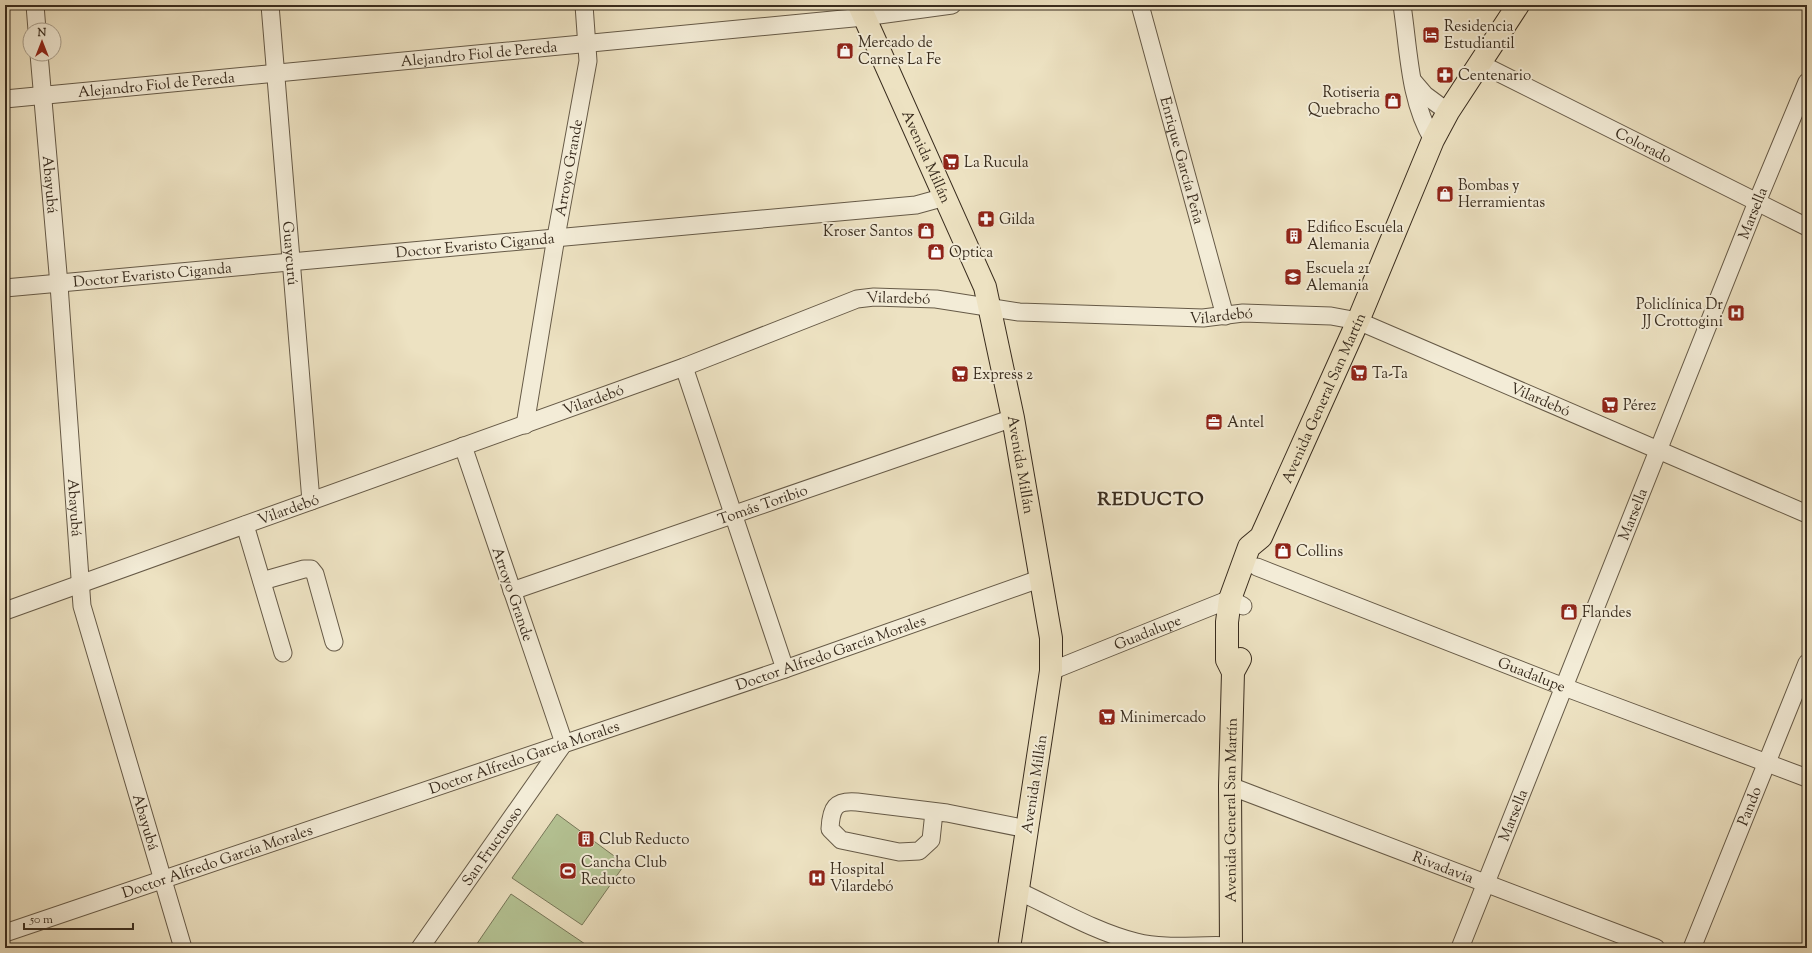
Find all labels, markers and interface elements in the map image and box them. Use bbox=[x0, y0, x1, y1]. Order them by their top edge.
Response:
place label: Residencia Estudiantil bbox=[1444, 17, 1515, 55]
north arrow bbox=[22, 22, 62, 62]
text: N bbox=[37, 25, 47, 41]
hotel icon: Residencia Estudiantil bbox=[1421, 25, 1441, 45]
place label: Mercado de Carnes La Fe bbox=[858, 33, 941, 71]
street label: Alejandro Fiol de Pereda bbox=[400, 37, 558, 73]
shop icon: Mercado de Carnes La Fe bbox=[835, 41, 855, 61]
pharmacy icon: Centenario bbox=[1435, 65, 1455, 85]
place label: Centenario bbox=[1458, 66, 1531, 87]
street label: Alejandro Fiol de Pereda bbox=[77, 68, 236, 104]
place label: Rotiseria Quebracho bbox=[1308, 83, 1380, 121]
shop icon: Rotiseria Quebracho bbox=[1383, 91, 1403, 111]
street label: Enrique García Peña bbox=[1154, 95, 1208, 227]
street label: Avenida Millán bbox=[895, 107, 955, 207]
street label: Arroyo Grande bbox=[551, 118, 589, 218]
street label: Colorado bbox=[1611, 124, 1675, 170]
supermarket icon: La Rucula bbox=[941, 152, 961, 172]
place label: La Rucula bbox=[964, 153, 1029, 174]
street label: Abayubá bbox=[36, 155, 62, 215]
place label: Bombas y Herramientas bbox=[1458, 176, 1545, 214]
shop icon: Bombas y Herramientas bbox=[1435, 184, 1455, 204]
street label: Marsella bbox=[1734, 184, 1774, 243]
pharmacy icon: Gilda bbox=[976, 209, 996, 229]
place label: Gilda bbox=[999, 210, 1035, 231]
place label: Edifico Escuela Alemania bbox=[1307, 218, 1404, 256]
street label: Guaycurú bbox=[276, 220, 302, 287]
shop icon: Kroser Santos bbox=[916, 221, 936, 241]
place label: Kroser Santos bbox=[823, 222, 913, 243]
building icon: Edifico Escuela Alemania bbox=[1284, 226, 1304, 246]
street label: Doctor Evaristo Ciganda bbox=[395, 229, 556, 264]
shop icon: Optica bbox=[926, 242, 946, 262]
place label: Optica bbox=[949, 243, 993, 264]
street label: Doctor Evaristo Ciganda bbox=[72, 258, 233, 294]
place label: Escuela 21 Alemania bbox=[1306, 259, 1370, 297]
school or university icon: Escuela 21 Alemania bbox=[1283, 267, 1303, 287]
street label: Vilardebó bbox=[866, 288, 931, 311]
place label: Policlínica Dr JJ Crottogini bbox=[1636, 295, 1723, 333]
hospital icon: Policlínica Dr JJ Crottogini bbox=[1726, 303, 1746, 323]
street label: Vilardebó bbox=[1189, 304, 1253, 330]
street label: Avenida General San Martín bbox=[1277, 310, 1372, 487]
supermarket icon: Ta-Ta bbox=[1349, 363, 1369, 383]
supermarket icon: Express 2 bbox=[950, 364, 970, 384]
place label: Ta-Ta bbox=[1372, 364, 1408, 385]
place label: Express 2 bbox=[973, 365, 1033, 386]
street label: Vilardebó bbox=[1506, 379, 1573, 423]
street label: Vilardebó bbox=[560, 380, 627, 422]
supermarket icon: Pérez bbox=[1600, 395, 1620, 415]
place label: Pérez bbox=[1623, 396, 1656, 417]
office icon: Antel bbox=[1204, 412, 1224, 432]
place label: Antel bbox=[1227, 413, 1264, 434]
street label: Avenida Millán bbox=[1001, 414, 1038, 516]
street label: Abayubá bbox=[61, 478, 86, 537]
street label: Tomás Toribio bbox=[715, 481, 811, 531]
street label: Marsella bbox=[1614, 486, 1654, 544]
district label: REDUCTO bbox=[1097, 487, 1205, 514]
street label: Vilardebó bbox=[255, 490, 322, 531]
shop icon: Collins bbox=[1273, 541, 1293, 561]
place label: Collins bbox=[1296, 542, 1343, 563]
street label: Arroyo Grande bbox=[486, 545, 538, 644]
shop icon: Flandes bbox=[1559, 602, 1579, 622]
place label: Flandes bbox=[1582, 603, 1631, 624]
street label: Doctor Alfredo García Morales bbox=[733, 611, 929, 697]
street label: Guadalupe bbox=[1111, 611, 1185, 657]
street label: Guadalupe bbox=[1494, 653, 1568, 699]
supermarket icon: Minimercado bbox=[1097, 707, 1117, 727]
place label: Minimercado bbox=[1120, 708, 1206, 729]
street label: Doctor Alfredo García Morales bbox=[426, 717, 623, 801]
street label: Avenida General San Martín bbox=[1221, 717, 1244, 902]
street label: Avenida Millán bbox=[1017, 733, 1054, 835]
street label: Pando bbox=[1733, 784, 1768, 829]
street label: Marsella bbox=[1494, 787, 1534, 845]
street label: Abayubá bbox=[126, 792, 163, 853]
street label: San Fructuoso bbox=[458, 802, 528, 891]
street label: Doctor Alfredo García Morales bbox=[120, 821, 316, 905]
building icon: Club Reducto bbox=[576, 829, 596, 849]
place label: Club Reducto bbox=[599, 830, 689, 851]
street label: Rivadavia bbox=[1409, 847, 1476, 890]
place label: Cancha Club Reducto bbox=[581, 853, 667, 891]
place label: Hospital Vilardebó bbox=[830, 860, 894, 898]
sports icon: Cancha Club Reducto bbox=[558, 861, 578, 881]
hospital icon: Hospital Vilardebó bbox=[807, 868, 827, 888]
scale bar bbox=[24, 905, 133, 931]
text: 50 m bbox=[29, 911, 53, 929]

